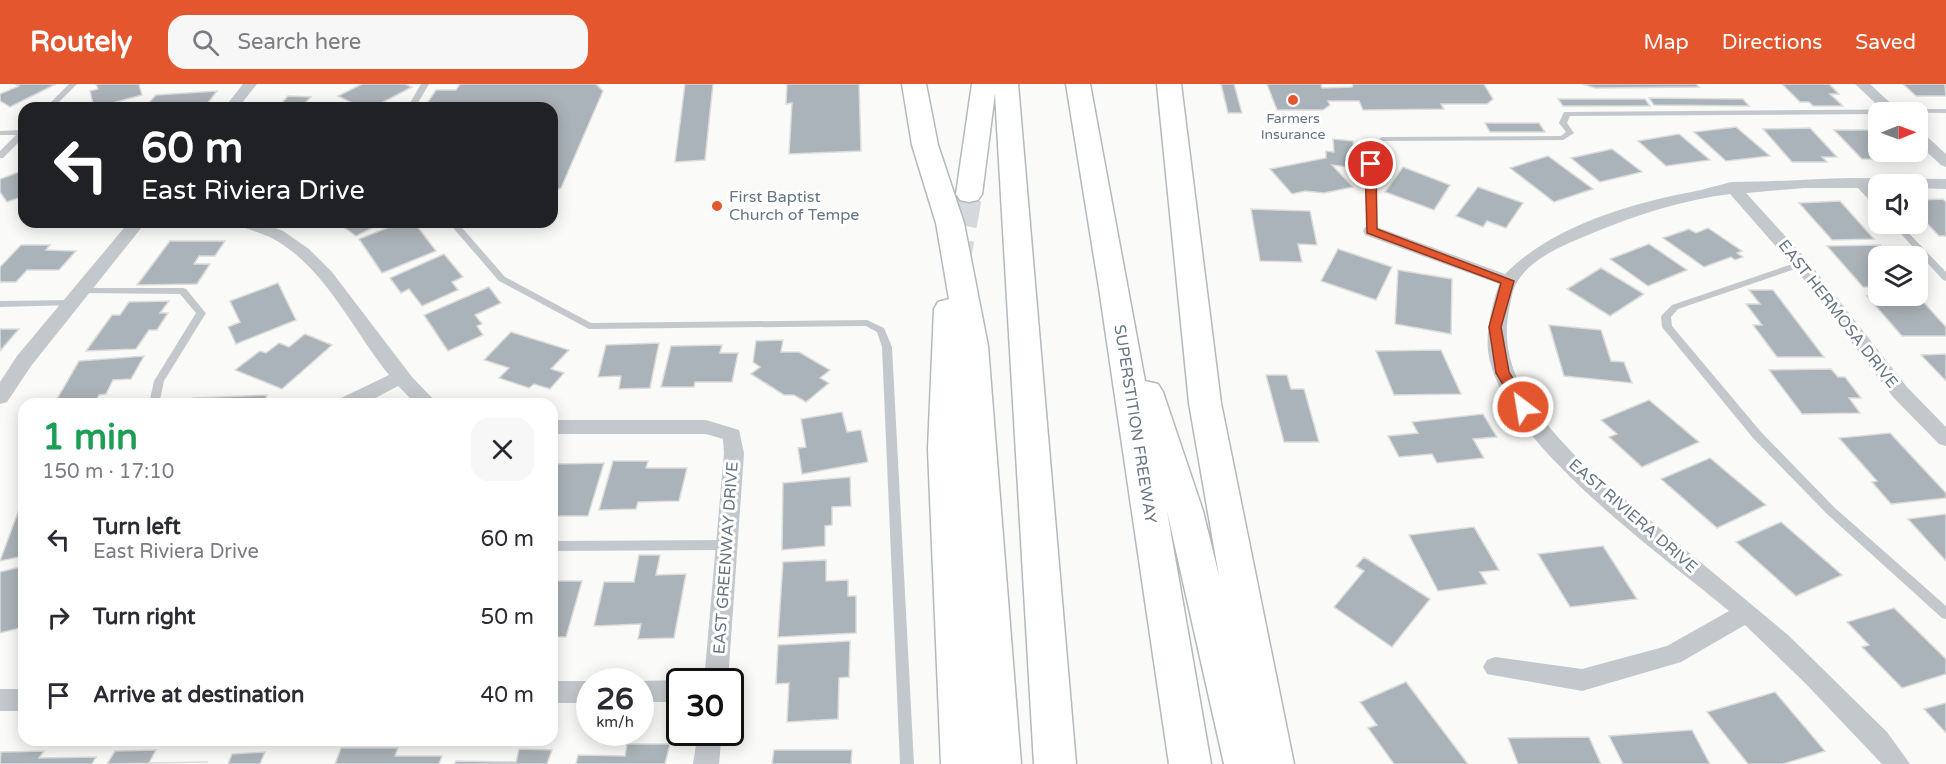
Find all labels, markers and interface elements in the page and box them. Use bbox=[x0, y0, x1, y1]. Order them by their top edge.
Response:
search box bbox=[168, 15, 588, 69]
text: Routely bbox=[30, 25, 132, 59]
icon: search bbox=[189, 26, 222, 59]
text: Search here bbox=[237, 29, 361, 55]
text: Map bbox=[1643, 30, 1689, 55]
text: Directions bbox=[1722, 30, 1822, 55]
text: Saved bbox=[1855, 30, 1916, 55]
marker: Farmers Insurance bbox=[1286, 93, 1300, 107]
north arrow bbox=[1868, 102, 1928, 162]
map controls bbox=[1868, 102, 1928, 306]
place label: Farmers Insurance bbox=[1261, 110, 1325, 143]
text: 60 m bbox=[141, 123, 243, 174]
icon: left bbox=[42, 126, 120, 204]
pin bbox=[1345, 138, 1396, 189]
icon: arrive bbox=[1354, 147, 1387, 180]
text: East Riviera Drive bbox=[141, 174, 365, 207]
button: sound bbox=[1868, 174, 1928, 234]
place label: First Baptist Church of Tempe bbox=[729, 187, 859, 225]
marker: First Baptist Church of Tempe bbox=[710, 199, 724, 213]
street label: EAST HERMOSA DRIVE bbox=[1774, 236, 1902, 392]
button: layers bbox=[1868, 246, 1928, 306]
street label: SUPERSTITION FREEWAY bbox=[1109, 323, 1161, 525]
position arrow bbox=[1491, 375, 1555, 439]
text: 1 min bbox=[42, 416, 138, 459]
button: close bbox=[471, 418, 534, 481]
street label: EAST RIVIERA DRIVE bbox=[1565, 455, 1701, 577]
text: 150 m · 17:10 bbox=[42, 460, 174, 484]
street label: EAST GREENWAY DRIVE bbox=[709, 461, 743, 655]
text: Turn left bbox=[93, 514, 181, 540]
icon: left bbox=[42, 523, 75, 556]
text: 60 m bbox=[480, 526, 534, 552]
text: East Riviera Drive bbox=[93, 540, 259, 564]
icon: right bbox=[42, 601, 75, 634]
text: Turn right bbox=[93, 604, 195, 630]
text: 50 m bbox=[480, 604, 534, 630]
speed limit sign: 30 bbox=[666, 668, 744, 746]
icon: arrive bbox=[42, 679, 75, 712]
text: 26 bbox=[596, 681, 634, 718]
text: Arrive at destination bbox=[93, 682, 304, 708]
text: 40 m bbox=[480, 682, 534, 708]
text: km/h bbox=[596, 713, 634, 731]

